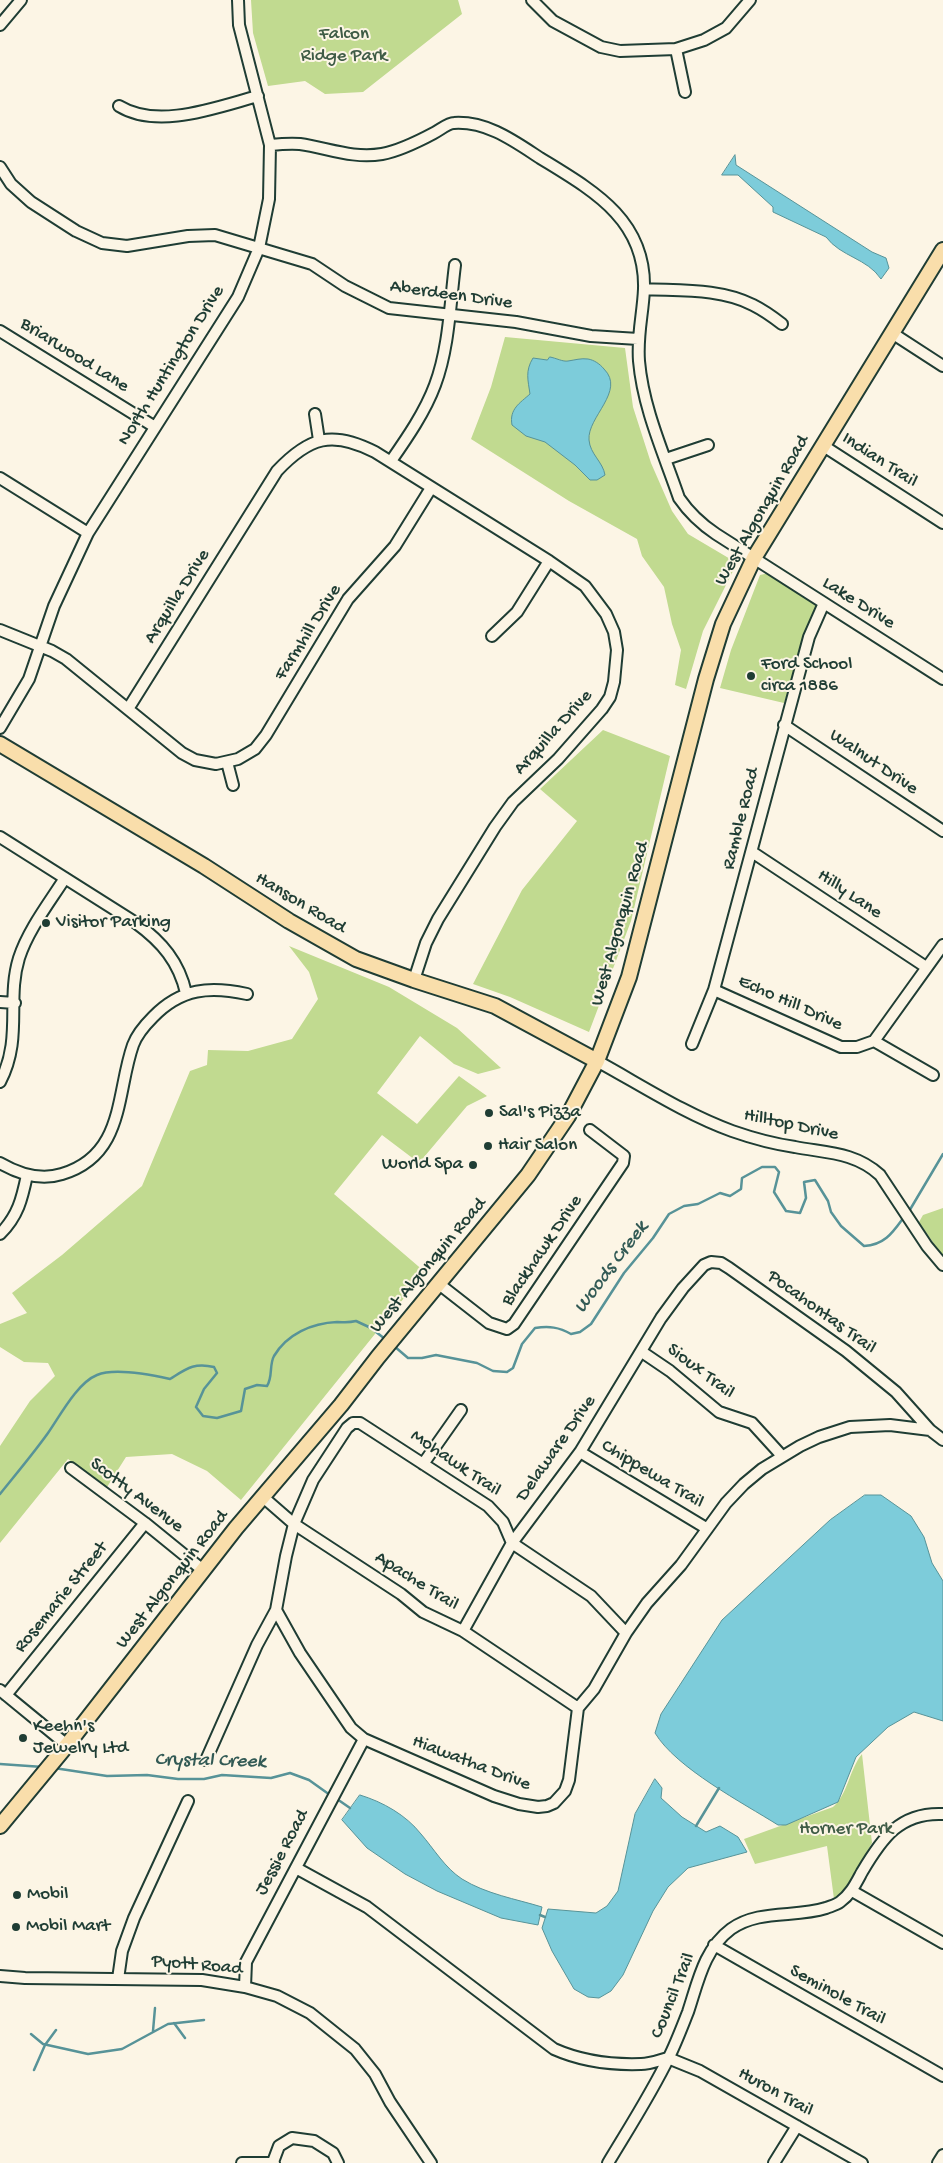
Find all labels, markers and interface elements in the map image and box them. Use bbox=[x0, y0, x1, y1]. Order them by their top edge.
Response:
park label: Falcon Ridge Park bbox=[301, 24, 387, 68]
street label: Aberdeen Drive bbox=[388, 276, 514, 316]
street label: North Huntington Drive bbox=[113, 282, 231, 450]
street label: Briarwood Lane bbox=[15, 313, 133, 399]
street label: Indian Trail bbox=[837, 428, 921, 494]
street label: West Algonquin Road bbox=[711, 432, 815, 590]
street label: Arquilla Drive bbox=[140, 546, 216, 648]
street label: Lake Drive bbox=[817, 573, 899, 635]
street label: Farmhill Drive bbox=[270, 581, 348, 685]
place label: Ford School circa 1886 bbox=[761, 654, 852, 698]
marker: Ford School circa 1886 bbox=[745, 670, 757, 682]
street label: Arquilla Drive bbox=[510, 686, 598, 780]
street label: Walnut Drive bbox=[824, 725, 922, 801]
street label: Ramble Road bbox=[718, 766, 766, 872]
street label: West Algonquin Road bbox=[587, 839, 655, 1009]
street label: Hilly Lane bbox=[812, 865, 886, 925]
street label: Hanson Road bbox=[250, 868, 350, 940]
place label: Visitor Parking bbox=[56, 912, 171, 934]
marker: Visitor Parking bbox=[40, 917, 52, 929]
street label: Echo Hill Drive bbox=[734, 971, 846, 1037]
place label: Sal's Pizza bbox=[499, 1102, 581, 1124]
street label: Hilltop Drive bbox=[742, 1105, 840, 1147]
marker: Sal's Pizza bbox=[483, 1107, 495, 1119]
place label: Hair Salon bbox=[498, 1135, 577, 1157]
marker: Hair Salon bbox=[482, 1140, 494, 1152]
place label: World Spa bbox=[382, 1154, 463, 1176]
marker: World Spa bbox=[467, 1159, 479, 1171]
street label: Blackhawk Drive bbox=[497, 1191, 589, 1311]
street label: West Algonquin Road bbox=[366, 1194, 492, 1338]
water label: Woods Creek bbox=[570, 1217, 654, 1319]
street label: Pocahontas Trail bbox=[762, 1266, 880, 1360]
street label: Sioux Trail bbox=[662, 1339, 738, 1405]
street label: Delaware Drive bbox=[512, 1391, 602, 1507]
street label: Mohawk Trail bbox=[405, 1425, 505, 1503]
street label: Chippewa Trail bbox=[597, 1435, 707, 1515]
street label: Scotty Avenue bbox=[85, 1453, 187, 1539]
street label: West Algonquin Road bbox=[112, 1506, 234, 1654]
street label: Rosemarie Street bbox=[10, 1538, 114, 1658]
street label: Apache Trail bbox=[370, 1547, 462, 1617]
place label: Keehn's Jewelry Ltd bbox=[33, 1716, 128, 1760]
street label: Hiawatha Drive bbox=[408, 1731, 534, 1797]
marker: Keehn's Jewelry Ltd bbox=[17, 1732, 29, 1744]
water label: Crystal Creek bbox=[154, 1749, 266, 1775]
street label: Jessie Road bbox=[251, 1806, 315, 1900]
park label: Horner Park bbox=[799, 1819, 893, 1841]
place label: Mobil bbox=[27, 1884, 68, 1906]
marker: Mobil bbox=[11, 1889, 23, 1901]
place label: Mobil Mart bbox=[26, 1916, 110, 1938]
marker: Mobil Mart bbox=[10, 1921, 22, 1933]
street label: Council Trail bbox=[647, 1950, 701, 2042]
street label: Pyott Road bbox=[151, 1951, 243, 1981]
street label: Seminole Trail bbox=[785, 1960, 889, 2032]
street label: Huron Trail bbox=[733, 2063, 817, 2123]

